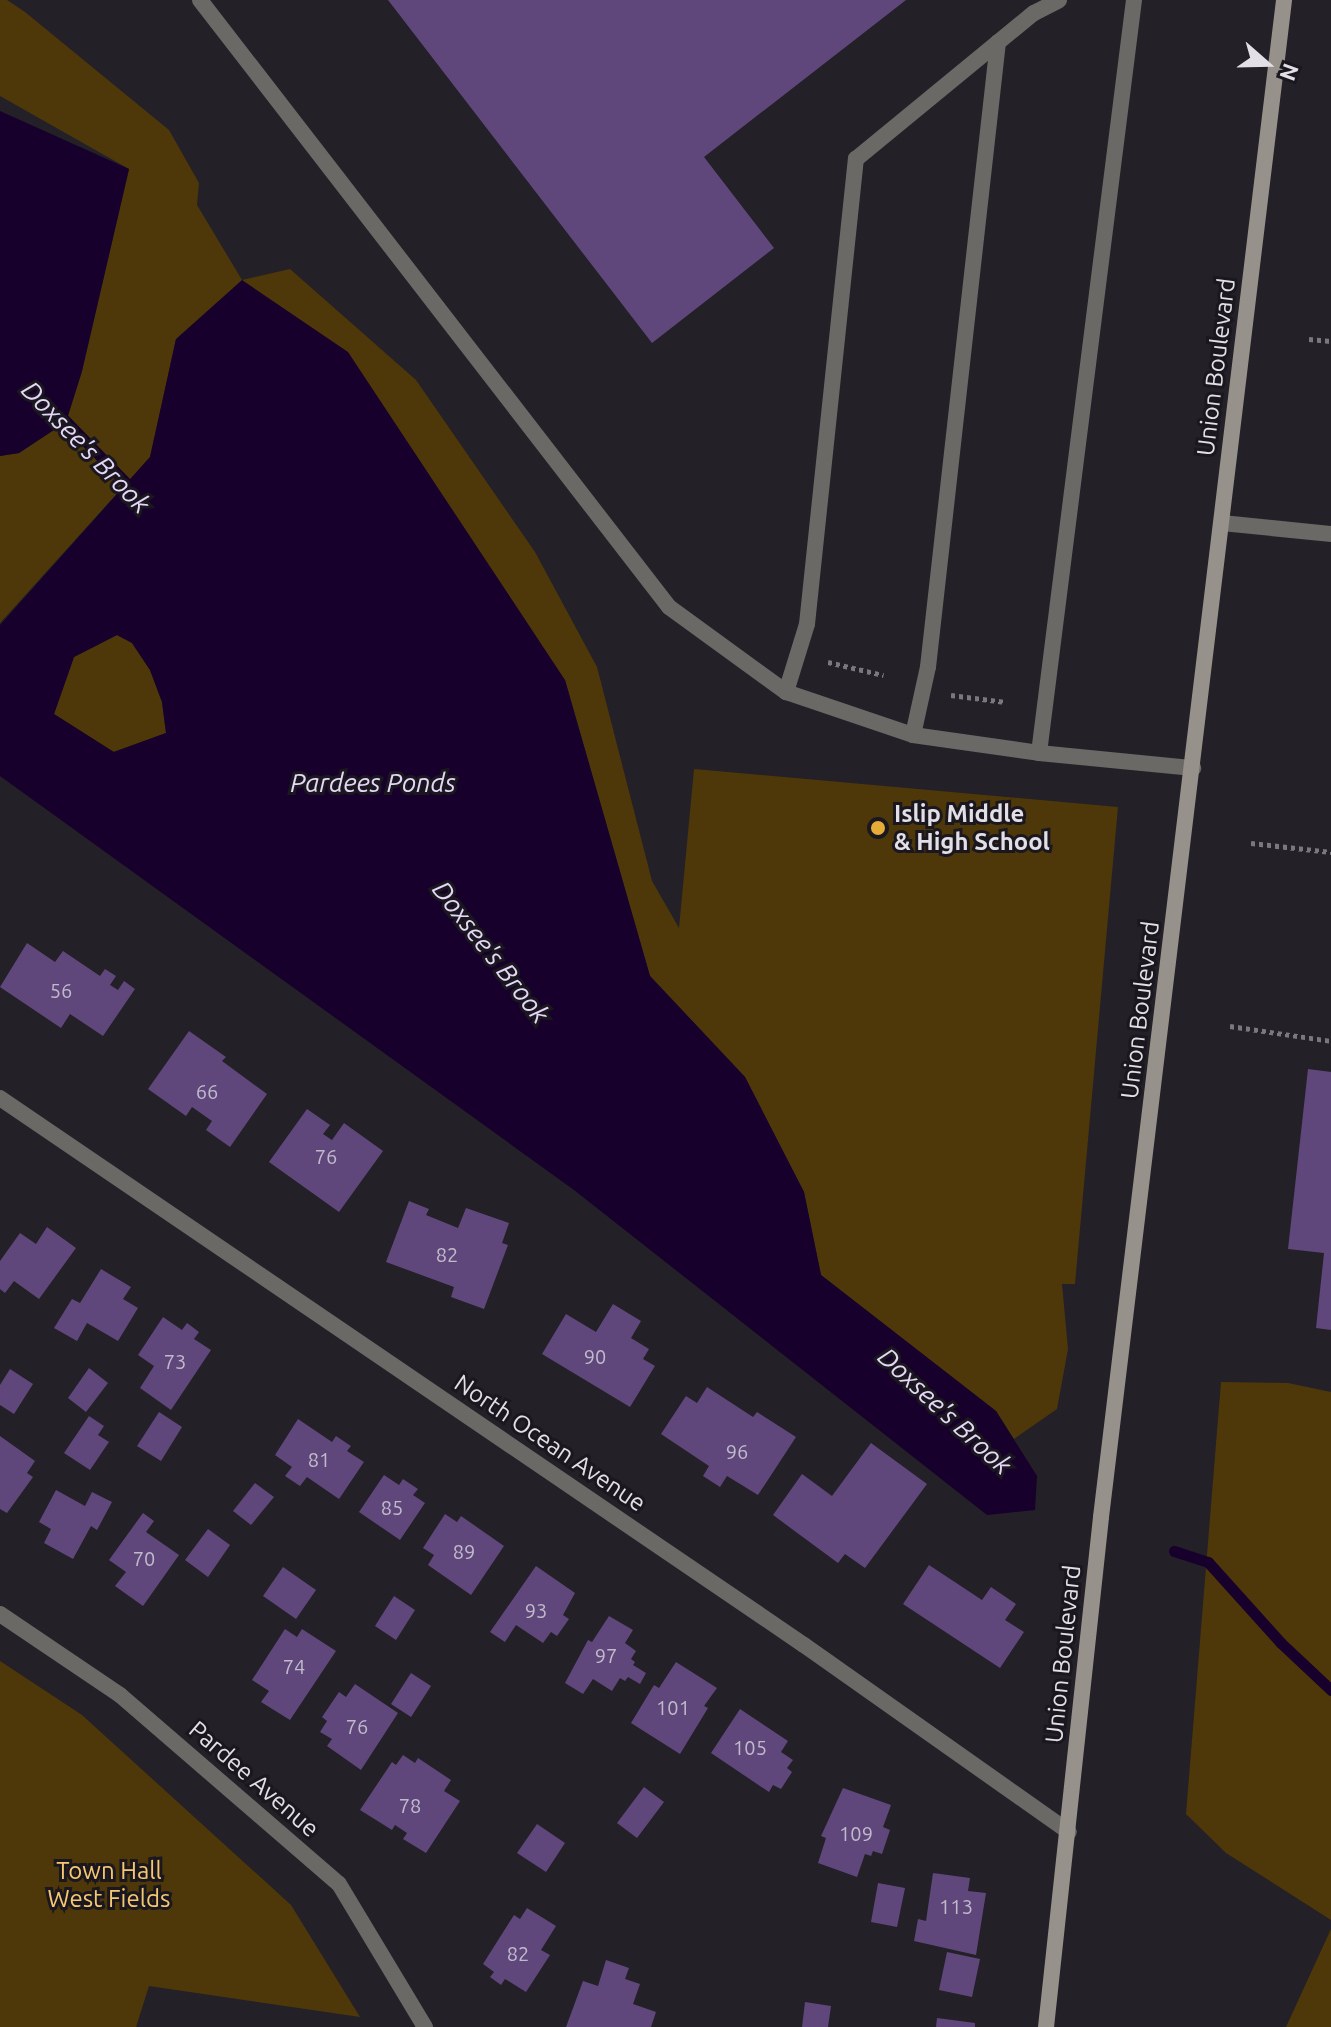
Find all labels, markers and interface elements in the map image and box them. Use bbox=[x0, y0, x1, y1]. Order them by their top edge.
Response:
north arrow bbox=[1227, 24, 1307, 104]
text: N bbox=[1275, 60, 1305, 84]
street label: Union Boulevard bbox=[1191, 276, 1241, 458]
water label: Doxsee's Brook bbox=[15, 374, 157, 520]
water label: Pardees Ponds bbox=[290, 767, 456, 799]
place label: Islip Middle & High School bbox=[894, 800, 1050, 856]
marker: Islip Middle & High School bbox=[869, 819, 887, 837]
water label: Doxsee's Brook bbox=[426, 875, 556, 1029]
street label: Union Boulevard bbox=[1115, 919, 1165, 1101]
house number: 56 bbox=[50, 978, 72, 1002]
house number: 66 bbox=[196, 1079, 218, 1103]
house number: 76 bbox=[315, 1144, 337, 1168]
house number: 82 bbox=[436, 1242, 458, 1266]
water label: Doxsee's Brook bbox=[872, 1341, 1018, 1481]
house number: 90 bbox=[584, 1344, 606, 1368]
house number: 73 bbox=[164, 1349, 186, 1373]
street label: North Ocean Avenue bbox=[449, 1368, 651, 1518]
house number: 96 bbox=[726, 1439, 748, 1463]
house number: 81 bbox=[308, 1447, 330, 1471]
house number: 85 bbox=[381, 1495, 403, 1519]
house number: 89 bbox=[453, 1539, 475, 1563]
house number: 70 bbox=[133, 1546, 155, 1570]
street label: Union Boulevard bbox=[1039, 1564, 1087, 1744]
house number: 93 bbox=[525, 1598, 547, 1622]
house number: 97 bbox=[595, 1643, 617, 1667]
house number: 74 bbox=[283, 1654, 305, 1678]
house number: 101 bbox=[656, 1695, 690, 1719]
house number: 76 bbox=[346, 1714, 368, 1738]
street label: Pardee Avenue bbox=[183, 1715, 325, 1843]
house number: 105 bbox=[733, 1735, 767, 1759]
house number: 78 bbox=[399, 1793, 421, 1817]
house number: 109 bbox=[839, 1821, 873, 1845]
park label: Town Hall West Fields bbox=[48, 1857, 170, 1913]
house number: 113 bbox=[939, 1894, 973, 1918]
house number: 82 bbox=[507, 1941, 529, 1965]

